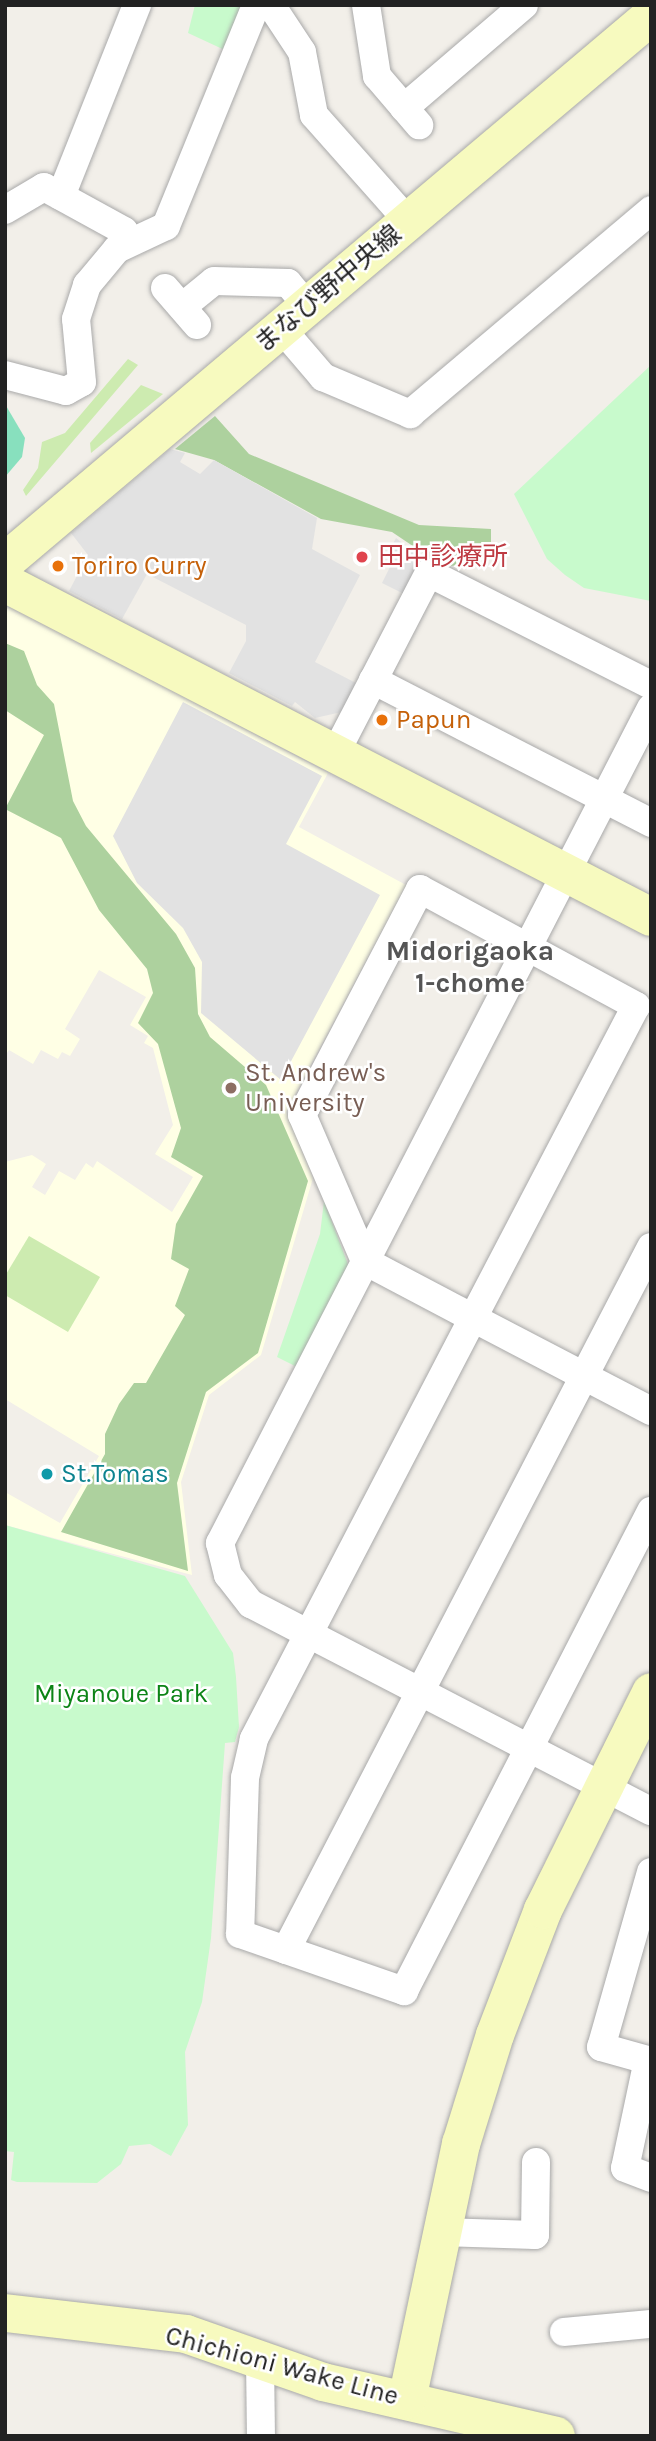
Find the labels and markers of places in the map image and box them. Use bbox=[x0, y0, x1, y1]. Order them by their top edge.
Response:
place label: 田中診療所 bbox=[378, 541, 508, 573]
marker: 田中診療所 bbox=[352, 547, 372, 567]
place label: Toriro Curry bbox=[72, 550, 207, 582]
marker: Toriro Curry bbox=[50, 558, 66, 574]
place label: Papun bbox=[396, 704, 471, 736]
marker: Papun bbox=[374, 712, 390, 728]
place label: St. Andrew's University bbox=[245, 1057, 386, 1118]
marker: St. Andrew's University bbox=[223, 1080, 239, 1096]
place label: St.Tomas bbox=[61, 1458, 169, 1490]
marker: St.Tomas bbox=[39, 1466, 55, 1482]

